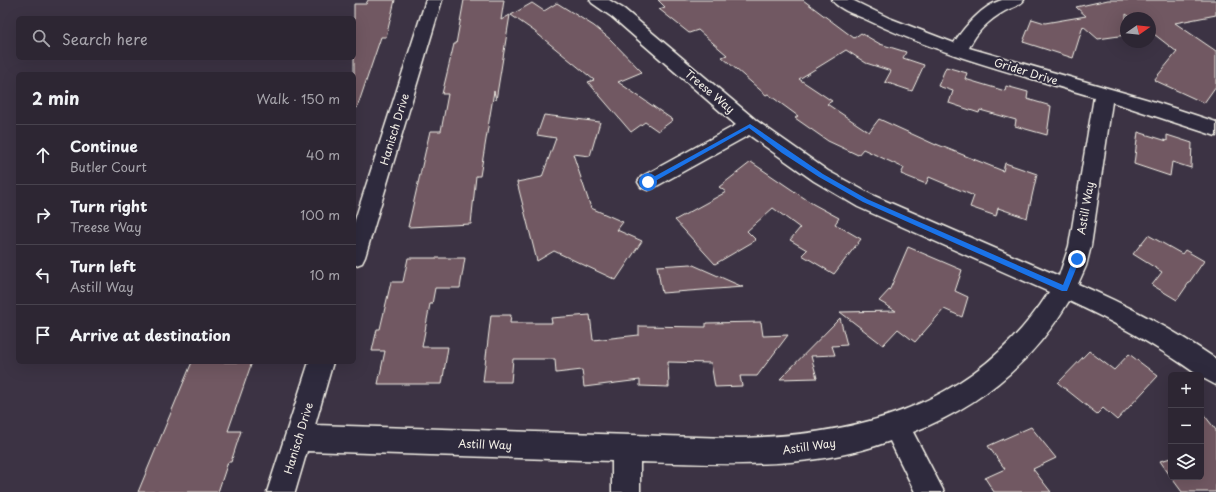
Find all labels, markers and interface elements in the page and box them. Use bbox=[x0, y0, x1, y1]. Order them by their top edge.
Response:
north arrow bbox=[1120, 12, 1156, 48]
search box bbox=[16, 16, 356, 60]
icon: search bbox=[30, 27, 52, 49]
text: Search here bbox=[62, 27, 148, 50]
street label: Grider Drive bbox=[992, 53, 1060, 89]
street label: Treese Way bbox=[681, 65, 739, 117]
text: 2 min bbox=[32, 85, 79, 111]
text: Walk · 150 m bbox=[256, 89, 340, 108]
street label: Hanisch Drive bbox=[375, 91, 413, 167]
text: Continue bbox=[70, 134, 138, 157]
icon: ahead bbox=[32, 144, 54, 166]
text: 40 m bbox=[306, 145, 340, 164]
text: Butler Court bbox=[70, 157, 147, 176]
route start bbox=[639, 173, 657, 191]
street label: Astill Way bbox=[1072, 180, 1098, 236]
text: Turn right bbox=[70, 194, 147, 217]
icon: right bbox=[32, 204, 54, 226]
text: 100 m bbox=[300, 205, 340, 224]
text: Treese Way bbox=[70, 217, 142, 236]
route end bbox=[1068, 250, 1086, 268]
text: Turn left bbox=[70, 254, 136, 277]
icon: left bbox=[32, 264, 54, 286]
text: 10 m bbox=[310, 265, 340, 284]
text: Astill Way bbox=[70, 277, 134, 296]
text: Arrive at destination bbox=[70, 323, 231, 346]
icon: arrive bbox=[32, 324, 54, 346]
map controls bbox=[1168, 372, 1204, 480]
button: + bbox=[1168, 372, 1204, 408]
street label: Hanisch Drive bbox=[279, 400, 317, 476]
button: − bbox=[1168, 408, 1204, 444]
street label: Astill Way bbox=[781, 434, 837, 458]
street label: Astill Way bbox=[458, 435, 512, 453]
button: layers bbox=[1168, 444, 1204, 480]

